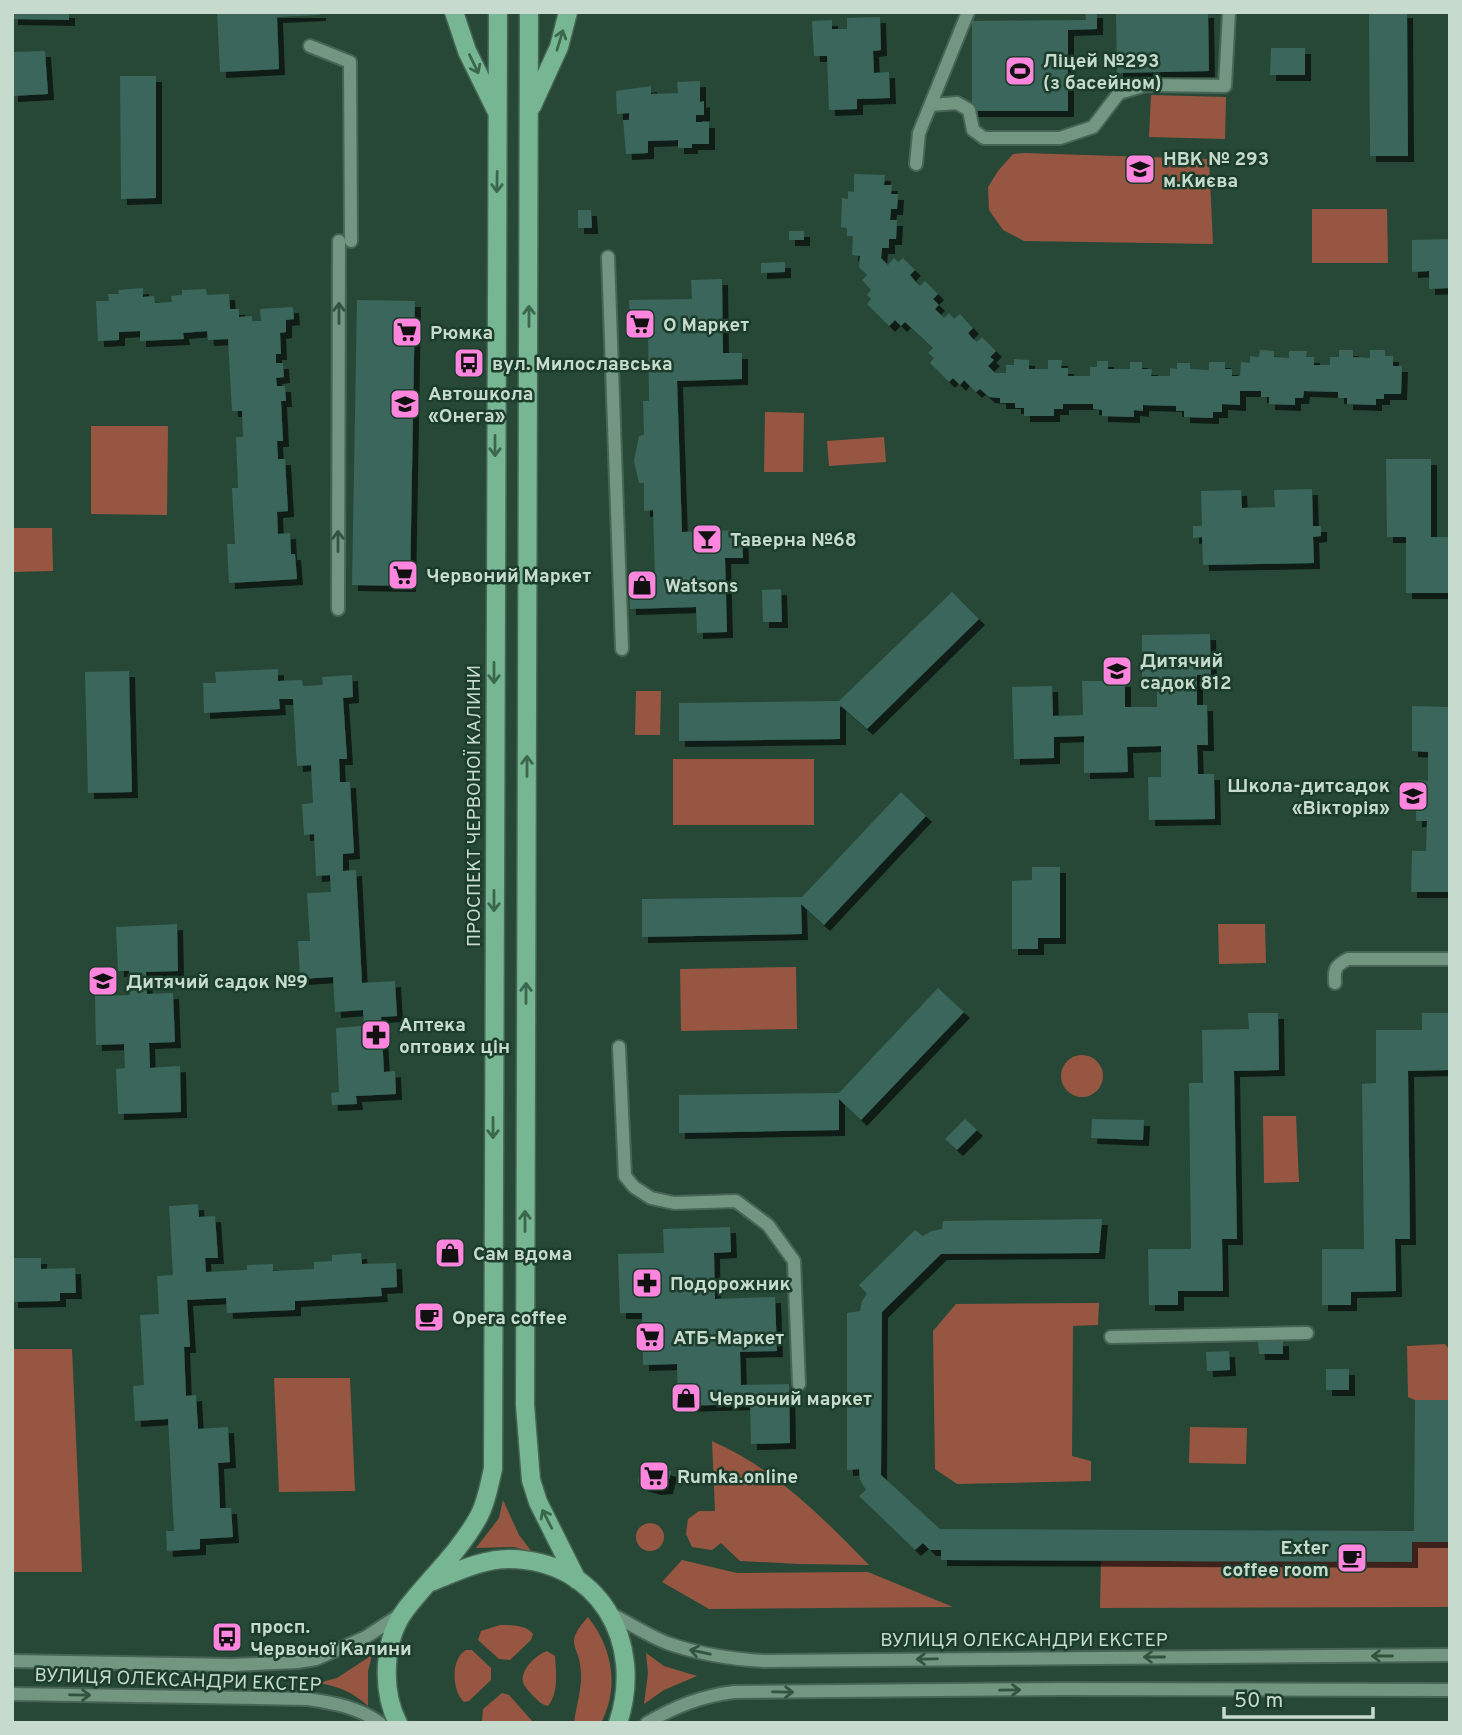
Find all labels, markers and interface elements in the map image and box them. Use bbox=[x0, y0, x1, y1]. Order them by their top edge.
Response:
one-way arrow bbox=[555, 30, 568, 52]
place label: Ліцей №293 (з басейном) bbox=[1043, 50, 1162, 96]
one-way arrow bbox=[467, 53, 481, 74]
sports icon: Ліцей №293 (з басейном) bbox=[1003, 54, 1037, 88]
place label: НВК № 293 м.Києва bbox=[1163, 148, 1269, 194]
school or university icon: НВК № 293 м.Києва bbox=[1123, 152, 1157, 186]
one-way arrow bbox=[490, 170, 503, 193]
one-way arrow bbox=[332, 302, 346, 325]
one-way arrow bbox=[522, 304, 536, 327]
supermarket icon: О Маркет bbox=[623, 307, 657, 341]
place label: О Маркет bbox=[663, 314, 749, 338]
supermarket icon: Рюмка bbox=[390, 315, 424, 349]
place label: Рюмка bbox=[430, 322, 493, 346]
bus stop icon: вул. Милославська bbox=[452, 346, 486, 380]
place label: вул. Милославська bbox=[492, 353, 673, 377]
place label: Автошкола «Онега» bbox=[428, 383, 533, 429]
school or university icon: Автошкола «Онега» bbox=[388, 387, 422, 421]
one-way arrow bbox=[488, 434, 502, 457]
bar icon: Таверна №68 bbox=[690, 522, 724, 556]
place label: Таверна №68 bbox=[730, 529, 857, 553]
one-way arrow bbox=[331, 530, 345, 553]
supermarket icon: Червоний Маркет bbox=[386, 558, 420, 592]
place label: Червоний Маркет bbox=[426, 565, 591, 589]
shop icon: Watsons bbox=[625, 568, 659, 602]
place label: Watsons bbox=[665, 575, 738, 599]
place label: Дитячий садок 812 bbox=[1140, 650, 1232, 696]
school or university icon: Дитячий садок 812 bbox=[1100, 654, 1134, 688]
one-way arrow bbox=[488, 661, 501, 684]
street label: ПРОСПЕКТ ЧЕРВОНОЇ КАЛИНИ bbox=[462, 665, 487, 947]
one-way arrow bbox=[520, 755, 534, 778]
place label: Школа-дитсадок «Вікторія» bbox=[1227, 775, 1390, 821]
school or university icon: Школа-дитсадок «Вікторія» bbox=[1396, 779, 1430, 813]
one-way arrow bbox=[487, 889, 501, 912]
school or university icon: Дитячий садок №9 bbox=[86, 964, 120, 998]
place label: Дитячий садок №9 bbox=[126, 971, 308, 995]
one-way arrow bbox=[519, 982, 533, 1005]
place label: Аптека оптових цін bbox=[399, 1014, 510, 1060]
pharmacy icon: Аптека оптових цін bbox=[359, 1018, 393, 1052]
one-way arrow bbox=[486, 1116, 500, 1139]
one-way arrow bbox=[518, 1210, 532, 1233]
shop icon: Сам вдома bbox=[433, 1236, 467, 1270]
place label: Сам вдома bbox=[473, 1243, 572, 1267]
pharmacy icon: Подорожник bbox=[630, 1266, 664, 1300]
place label: Подорожник bbox=[670, 1273, 791, 1297]
cafe icon: Opera coffee bbox=[412, 1300, 446, 1334]
place label: Opera coffee bbox=[452, 1307, 567, 1331]
supermarket icon: АТБ-Маркет bbox=[633, 1320, 667, 1354]
place label: АТБ-Маркет bbox=[673, 1327, 784, 1351]
shop icon: Червоний маркет bbox=[669, 1381, 703, 1415]
place label: Червоний маркет bbox=[709, 1388, 872, 1412]
supermarket icon: Rumka.online bbox=[637, 1459, 671, 1493]
place label: Rumka.online bbox=[677, 1466, 798, 1490]
one-way arrow bbox=[539, 1509, 553, 1530]
place label: Exter coffee room bbox=[1222, 1537, 1329, 1583]
cafe icon: Exter coffee room bbox=[1335, 1541, 1369, 1575]
place label: просп. Червоної Калини bbox=[250, 1616, 412, 1662]
bus stop icon: просп. Червоної Калини bbox=[210, 1620, 244, 1654]
street label: ВУЛИЦЯ ОЛЕКСАНДРИ ЕКСТЕР bbox=[880, 1629, 1168, 1653]
one-way arrow bbox=[689, 1645, 712, 1659]
one-way arrow bbox=[1370, 1649, 1393, 1663]
one-way arrow bbox=[1143, 1651, 1166, 1664]
one-way arrow bbox=[915, 1653, 938, 1666]
street label: ВУЛИЦЯ ОЛЕКСАНДРИ ЕКСТЕР bbox=[34, 1664, 322, 1698]
scale bar bbox=[1224, 1676, 1373, 1720]
one-way arrow bbox=[998, 1683, 1021, 1697]
one-way arrow bbox=[771, 1685, 794, 1699]
one-way arrow bbox=[69, 1688, 92, 1702]
text: 50 m bbox=[1234, 1688, 1283, 1715]

